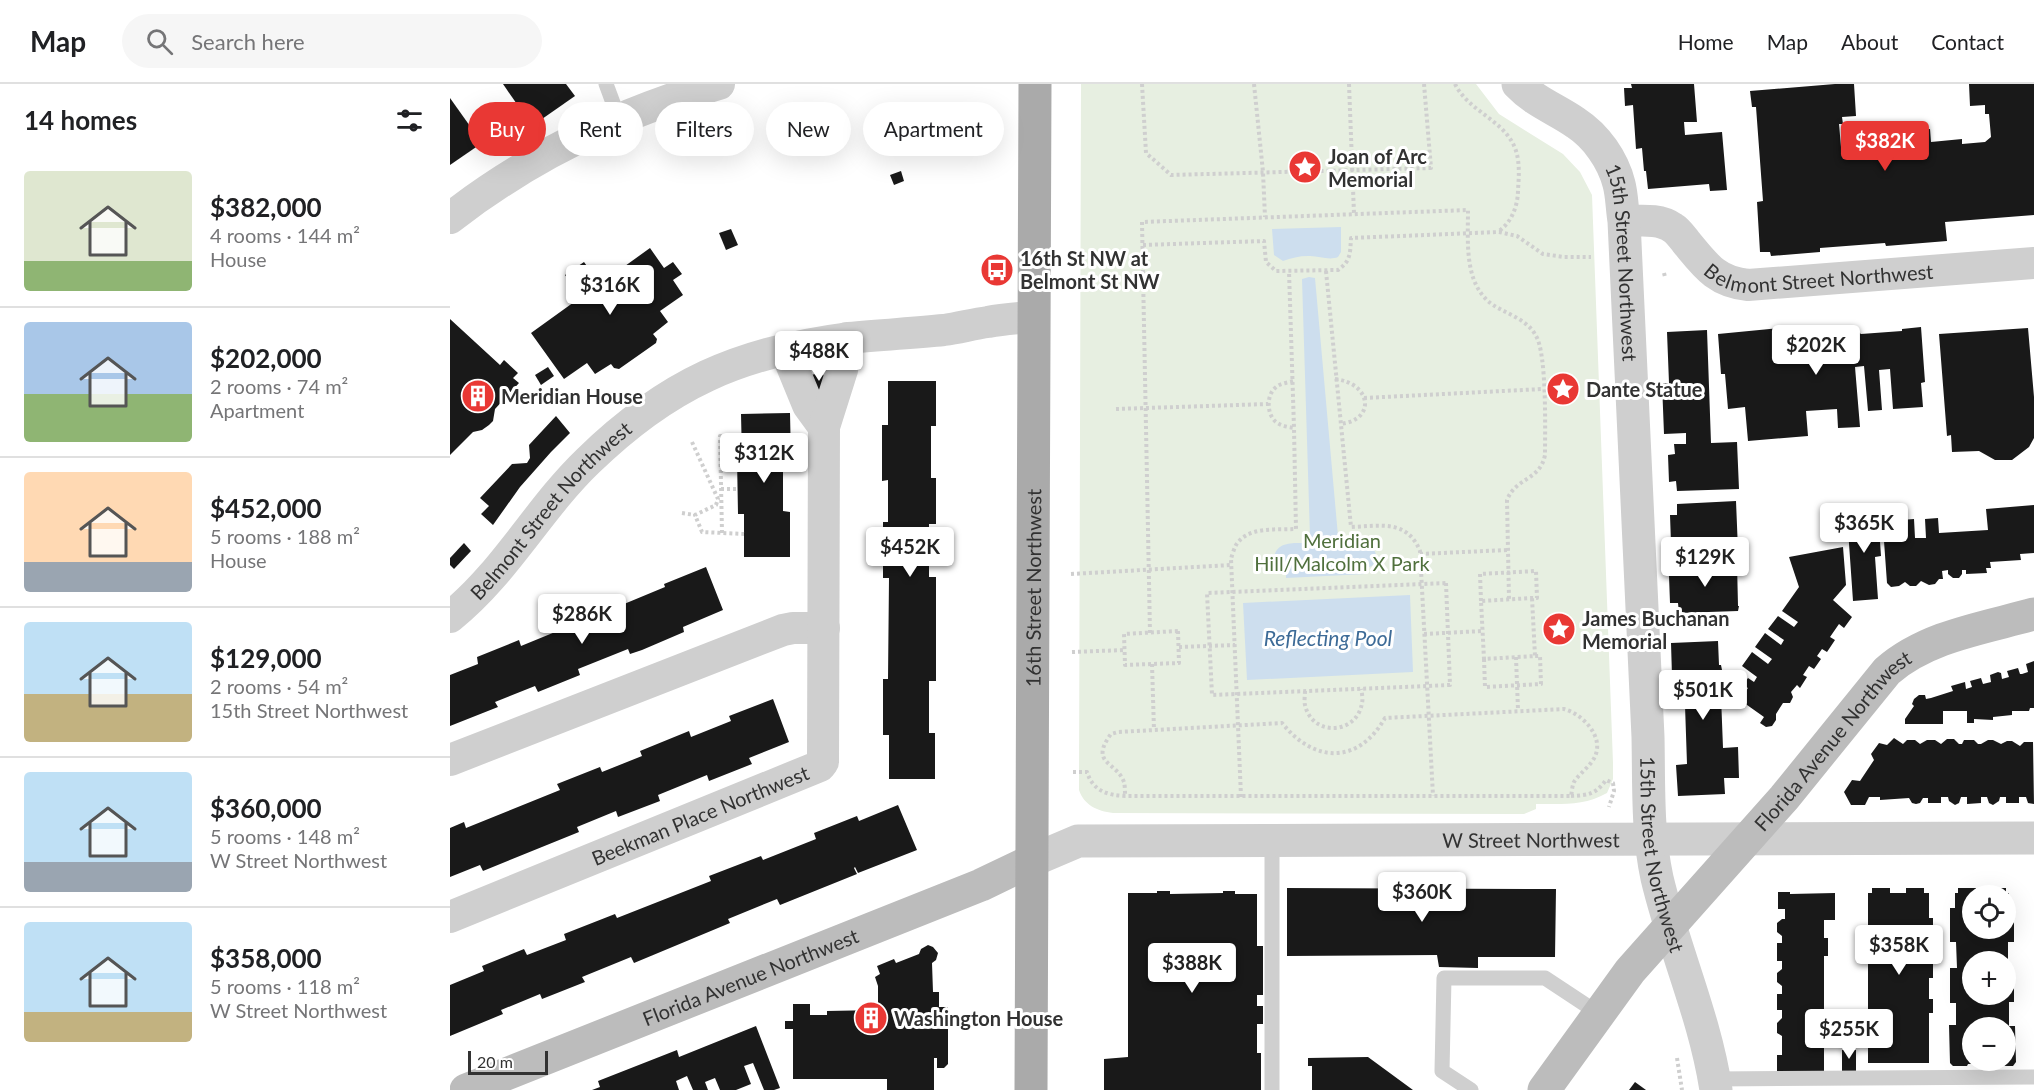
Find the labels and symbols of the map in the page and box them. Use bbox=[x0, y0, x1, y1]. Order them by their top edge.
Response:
pin: $382K bbox=[1843, 121, 1927, 172]
place label: Joan of Arc Memorial bbox=[1328, 144, 1427, 191]
place icon: Joan of Arc Memorial bbox=[1287, 149, 1323, 185]
street label: 15th Street Northwest bbox=[1601, 160, 1643, 362]
place label: 16th St NW at Belmont St NW bbox=[1020, 246, 1160, 293]
bus stop icon: 16th St NW at Belmont St NW bbox=[979, 252, 1015, 288]
street label: Belmont Street Northwest bbox=[1700, 258, 1934, 297]
pin: $316K bbox=[568, 265, 652, 316]
pin: $202K bbox=[1774, 325, 1858, 376]
pin: $488K bbox=[777, 331, 861, 382]
place icon: Dante Statue bbox=[1545, 371, 1581, 407]
place label: Dante Statue bbox=[1586, 377, 1703, 401]
building icon: Meridian House bbox=[460, 378, 496, 414]
place label: Meridian House bbox=[501, 384, 643, 408]
street label: Belmont Street Northwest bbox=[465, 416, 636, 604]
pin: $312K bbox=[722, 433, 806, 484]
street label: 16th Street Northwest bbox=[1021, 489, 1045, 687]
pin: $365K bbox=[1822, 503, 1906, 554]
pin: $452K bbox=[868, 527, 952, 578]
park label: Meridian Hill/Malcolm X Park bbox=[1254, 528, 1431, 575]
pin: $129K bbox=[1663, 537, 1747, 588]
pin: $286K bbox=[540, 594, 624, 645]
place label: James Buchanan Memorial bbox=[1582, 606, 1730, 653]
place icon: James Buchanan Memorial bbox=[1541, 611, 1577, 647]
water label: Reflecting Pool bbox=[1264, 625, 1393, 650]
street label: Florida Avenue Northwest bbox=[1749, 645, 1915, 835]
pin: $501K bbox=[1661, 670, 1745, 721]
street label: 15th Street Northwest bbox=[1636, 756, 1690, 955]
street label: Beekman Place Northwest bbox=[588, 760, 812, 870]
street label: W Street Northwest bbox=[1442, 827, 1620, 852]
pin: $360K bbox=[1380, 872, 1464, 923]
street label: Florida Avenue Northwest bbox=[639, 923, 862, 1031]
pin: $358K bbox=[1857, 925, 1941, 976]
pin: $388K bbox=[1150, 943, 1234, 994]
building icon: Washington House bbox=[853, 1000, 889, 1036]
place label: Washington House bbox=[894, 1006, 1064, 1030]
pin: $255K bbox=[1807, 1009, 1891, 1060]
scale bar bbox=[468, 1048, 548, 1076]

